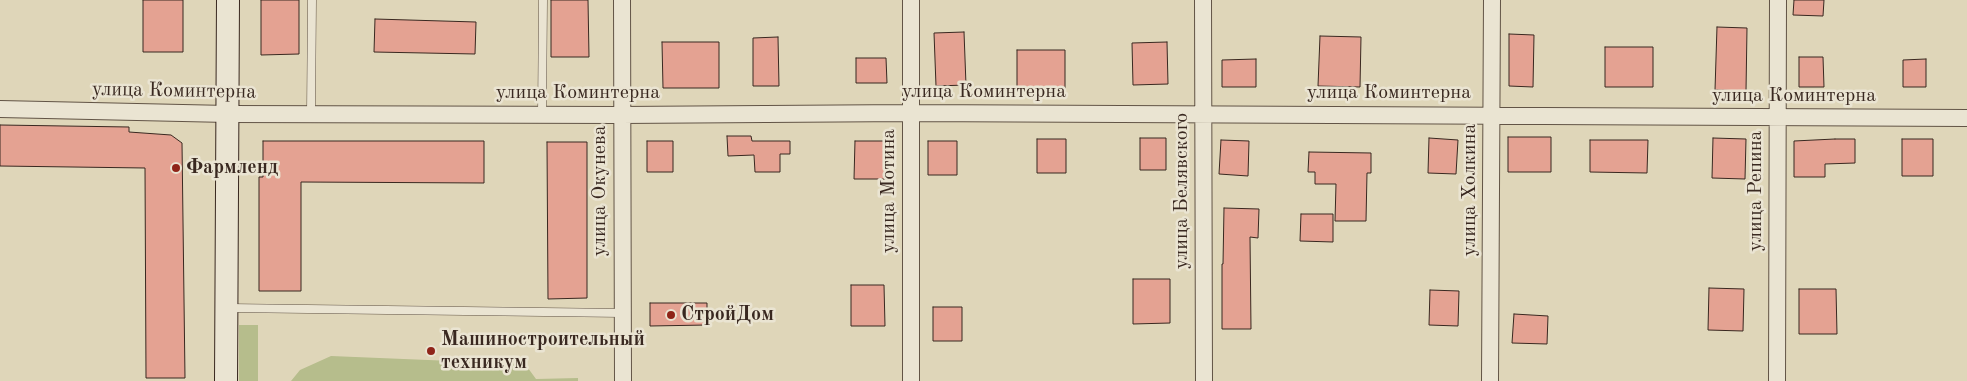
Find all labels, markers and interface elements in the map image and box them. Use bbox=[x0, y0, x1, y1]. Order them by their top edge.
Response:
street label: улица Коминтерна bbox=[92, 78, 256, 104]
street label: улица Коминтерна bbox=[902, 80, 1066, 104]
street label: улица Коминтерна bbox=[496, 81, 660, 105]
street label: улица Коминтерна bbox=[1307, 81, 1471, 105]
street label: улица Коминтерна bbox=[1712, 84, 1876, 108]
street label: улица Белявского bbox=[1170, 113, 1194, 269]
street label: улица Холкина bbox=[1458, 124, 1482, 256]
street label: улица Окунева bbox=[588, 125, 612, 257]
street label: улица Мотина bbox=[877, 129, 901, 253]
street label: улица Репина bbox=[1744, 131, 1768, 251]
place label: Фармленд bbox=[186, 156, 278, 180]
marker: Фармленд bbox=[170, 162, 182, 174]
place label: СтройДом bbox=[681, 303, 774, 327]
marker: СтройДом bbox=[665, 309, 677, 321]
place label: Машиностроительный техникум bbox=[441, 328, 645, 375]
marker: Машиностроительный техникум bbox=[425, 345, 437, 357]

